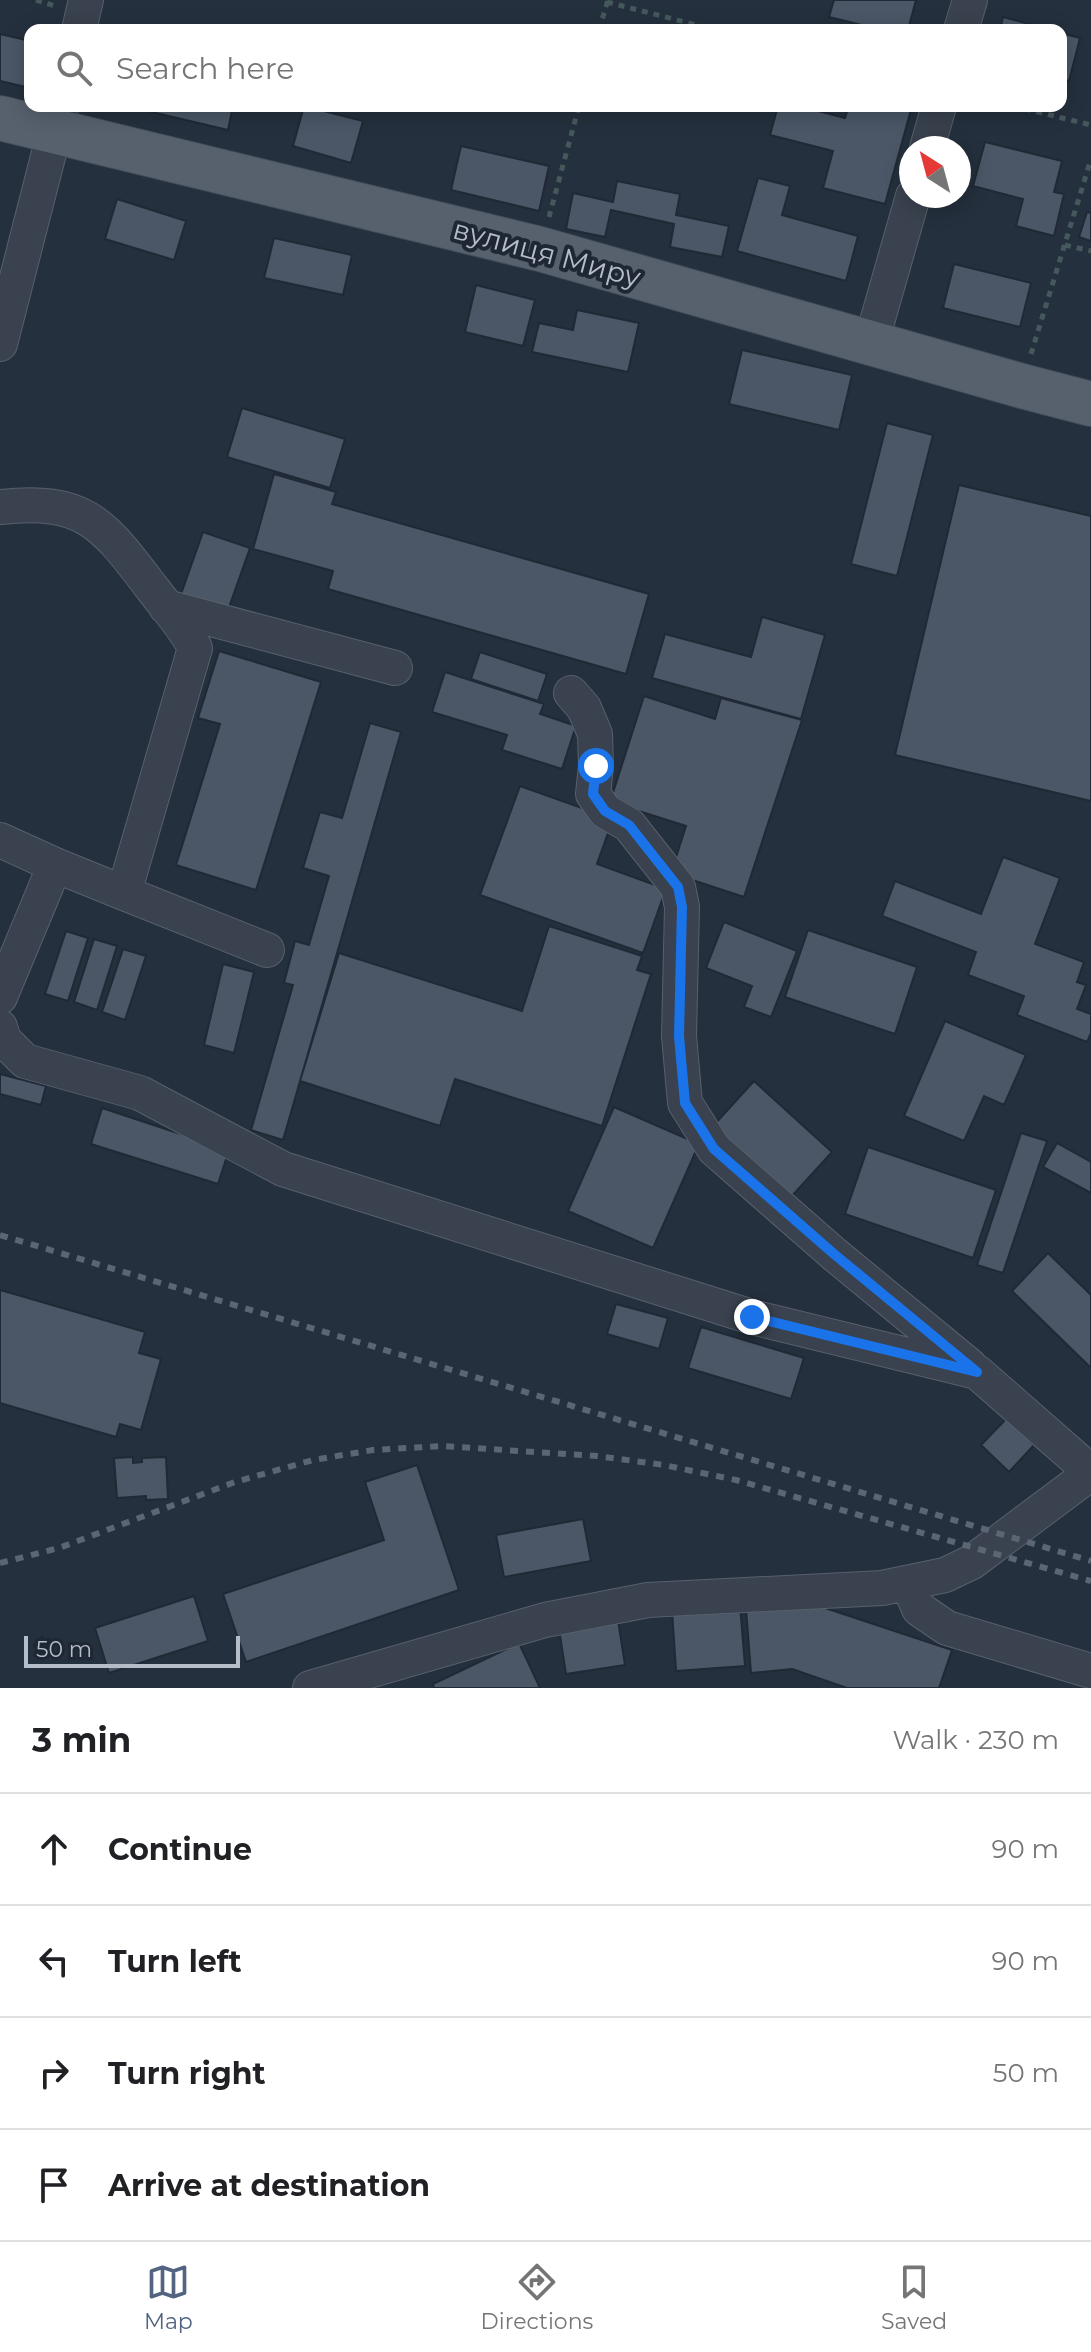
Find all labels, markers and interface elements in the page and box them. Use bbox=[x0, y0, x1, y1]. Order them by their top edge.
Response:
search box bbox=[24, 24, 1067, 112]
icon: search bbox=[52, 46, 96, 90]
text: Search here bbox=[116, 50, 294, 87]
north arrow bbox=[899, 136, 971, 208]
street label: вулиця Миру bbox=[449, 212, 645, 295]
route start bbox=[578, 748, 614, 784]
route end bbox=[734, 1299, 770, 1335]
scale bar bbox=[24, 1632, 240, 1668]
text: 50 m bbox=[36, 1636, 92, 1663]
text: 3 min bbox=[32, 1719, 131, 1761]
text: Walk · 230 m bbox=[892, 1724, 1059, 1756]
icon: ahead bbox=[32, 1827, 76, 1871]
text: Continue bbox=[108, 1831, 252, 1868]
text: 90 m bbox=[992, 1833, 1059, 1865]
icon: left bbox=[32, 1939, 76, 1983]
text: Turn left bbox=[108, 1943, 241, 1980]
text: 90 m bbox=[992, 1945, 1059, 1977]
icon: right bbox=[32, 2051, 76, 2095]
text: Turn right bbox=[108, 2055, 265, 2092]
text: 50 m bbox=[993, 2057, 1059, 2089]
icon: arrive bbox=[32, 2163, 76, 2207]
text: Arrive at destination bbox=[108, 2167, 430, 2204]
tab: Map bbox=[144, 2260, 193, 2335]
tab: Directions bbox=[481, 2260, 593, 2335]
tab: Saved bbox=[881, 2260, 947, 2335]

